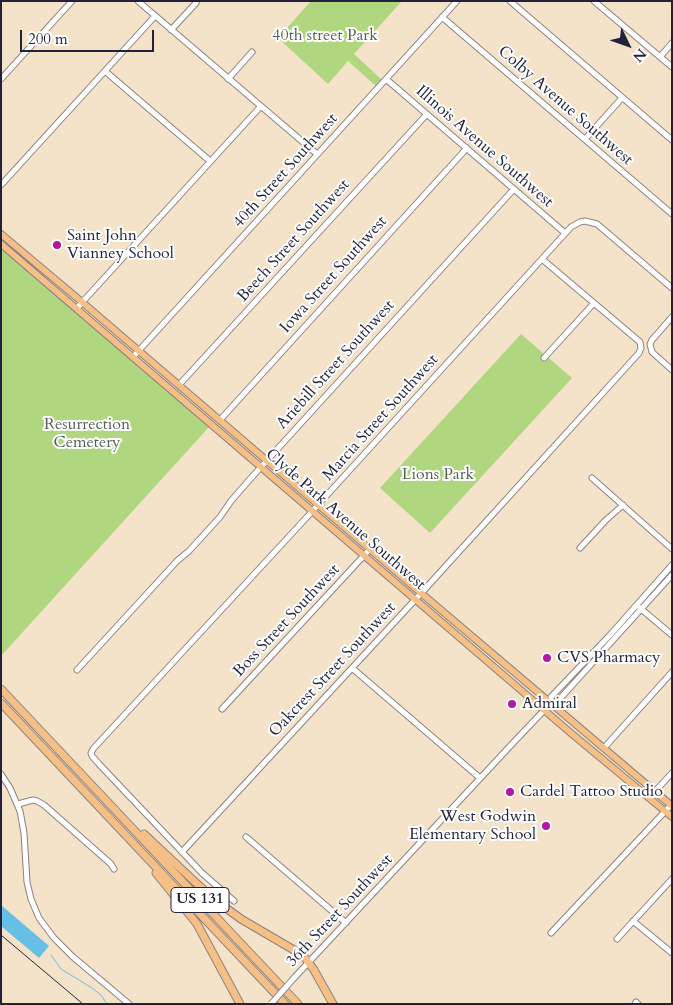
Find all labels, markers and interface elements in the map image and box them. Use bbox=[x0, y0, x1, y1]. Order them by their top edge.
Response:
scale bar bbox=[22, 20, 156, 52]
north arrow bbox=[603, 20, 653, 70]
park label: 40th street Park bbox=[272, 26, 378, 46]
text: 200 m bbox=[28, 29, 68, 49]
street label: Colby Avenue Southwest bbox=[494, 42, 636, 170]
text: N bbox=[628, 44, 651, 66]
street label: Illinois Avenue Southwest bbox=[411, 82, 557, 212]
street label: 40th Street Southwest bbox=[230, 110, 342, 232]
street label: Beech Street Southwest bbox=[234, 176, 354, 306]
street label: Iowa Street Southwest bbox=[276, 213, 392, 337]
place label: Saint John Vianney School bbox=[67, 226, 174, 264]
marker: Saint John Vianney School bbox=[51, 239, 63, 251]
street label: Ariebill Street Southwest bbox=[273, 296, 399, 434]
street label: Marcia Street Southwest bbox=[319, 351, 443, 485]
park label: Resurrection Cemetery bbox=[44, 415, 130, 453]
street label: Clyde Park Avenue Southwest bbox=[261, 445, 429, 595]
park label: Lions Park bbox=[402, 465, 474, 485]
street label: Boss Street Southwest bbox=[230, 561, 344, 681]
street label: Oakcrest Street Southwest bbox=[266, 599, 400, 741]
place label: CVS Pharmacy bbox=[557, 648, 660, 668]
marker: CVS Pharmacy bbox=[541, 652, 553, 664]
place label: Admiral bbox=[522, 694, 577, 714]
marker: Admiral bbox=[506, 698, 518, 710]
place label: Cardel Tattoo Studio bbox=[520, 782, 663, 802]
marker: Cardel Tattoo Studio bbox=[504, 786, 516, 798]
place label: West Godwin Elementary School bbox=[409, 807, 536, 845]
marker: West Godwin Elementary School bbox=[540, 820, 552, 832]
street label: 36th Street Southwest bbox=[283, 851, 397, 971]
road number: US 131 bbox=[171, 888, 229, 912]

